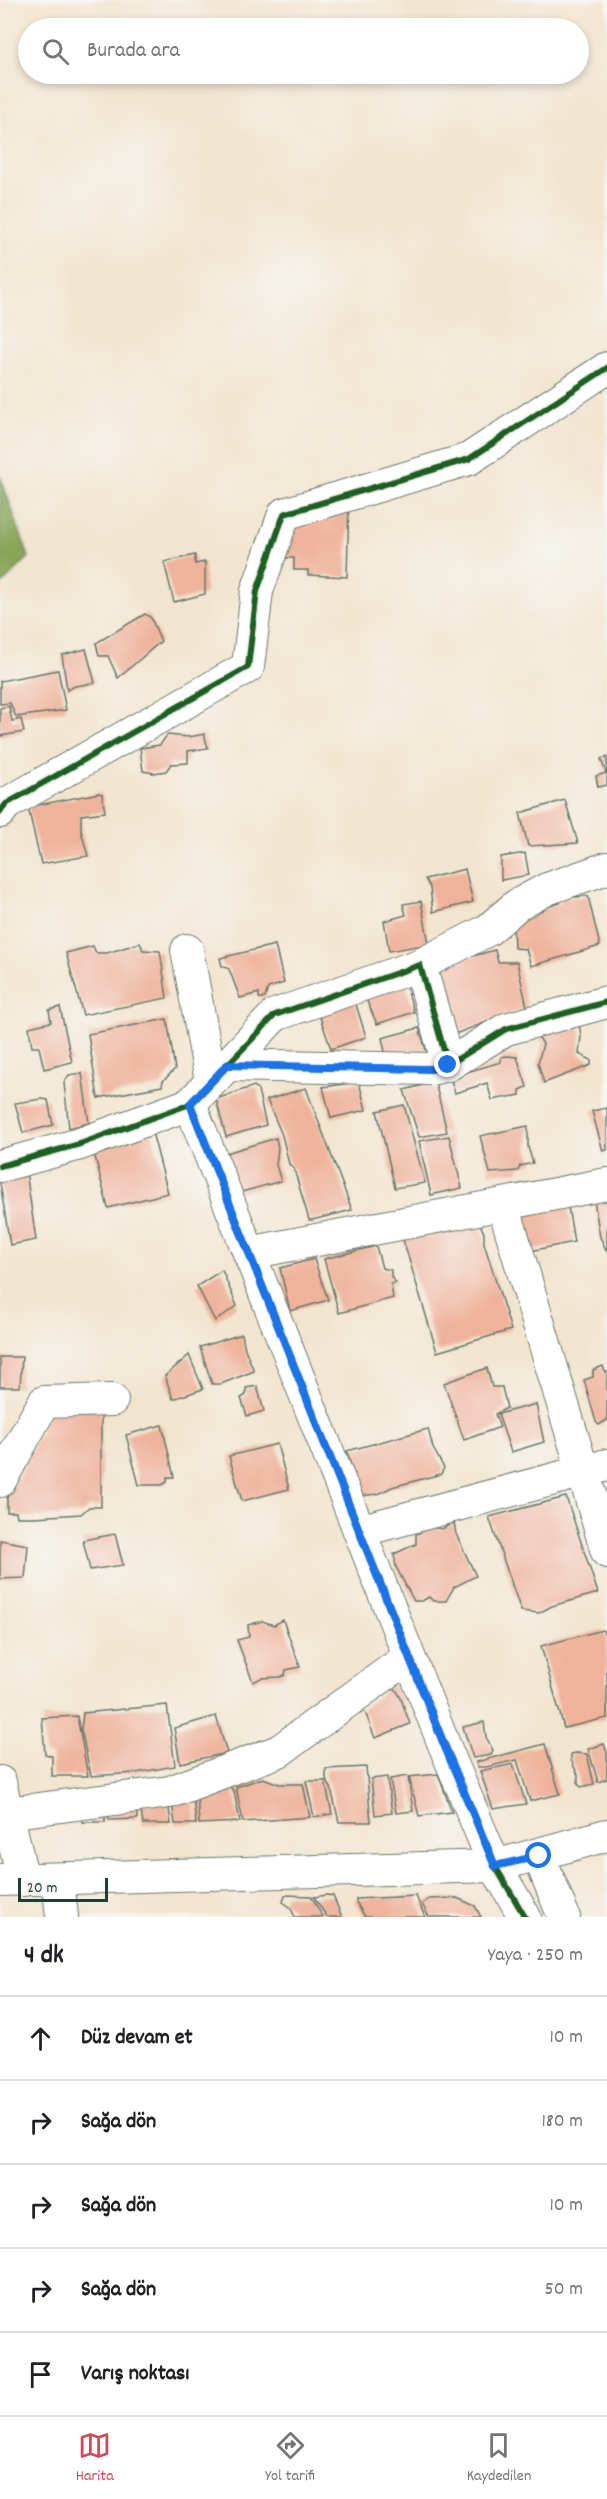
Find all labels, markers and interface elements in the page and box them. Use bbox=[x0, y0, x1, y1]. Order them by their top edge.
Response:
search box bbox=[18, 18, 589, 84]
icon: search bbox=[39, 35, 72, 68]
text: Burada ara bbox=[87, 36, 180, 67]
route end bbox=[434, 1051, 460, 1077]
route start bbox=[525, 1842, 551, 1868]
scale bar bbox=[18, 1875, 108, 1902]
text: 20 m bbox=[27, 1877, 57, 1900]
text: 4 dk bbox=[24, 1938, 64, 1975]
text: Yaya · 250 m bbox=[488, 1942, 583, 1970]
icon: ahead bbox=[24, 2022, 57, 2055]
text: Düz devam et bbox=[81, 2023, 193, 2054]
text: 10 m bbox=[549, 2024, 583, 2052]
icon: right bbox=[24, 2106, 57, 2139]
text: Sağa dön bbox=[81, 2107, 156, 2138]
text: 180 m bbox=[541, 2108, 583, 2136]
icon: right bbox=[24, 2190, 57, 2223]
text: Sağa dön bbox=[81, 2191, 156, 2222]
text: 10 m bbox=[549, 2192, 583, 2220]
icon: right bbox=[24, 2274, 57, 2307]
text: Sağa dön bbox=[81, 2275, 156, 2306]
text: 50 m bbox=[545, 2276, 583, 2304]
icon: arrive bbox=[24, 2358, 57, 2391]
text: Varış noktası bbox=[81, 2359, 189, 2390]
tab: Harita bbox=[76, 2429, 114, 2488]
tab: Yol tarifi bbox=[265, 2429, 315, 2488]
tab: Kaydedilen bbox=[467, 2429, 531, 2488]

